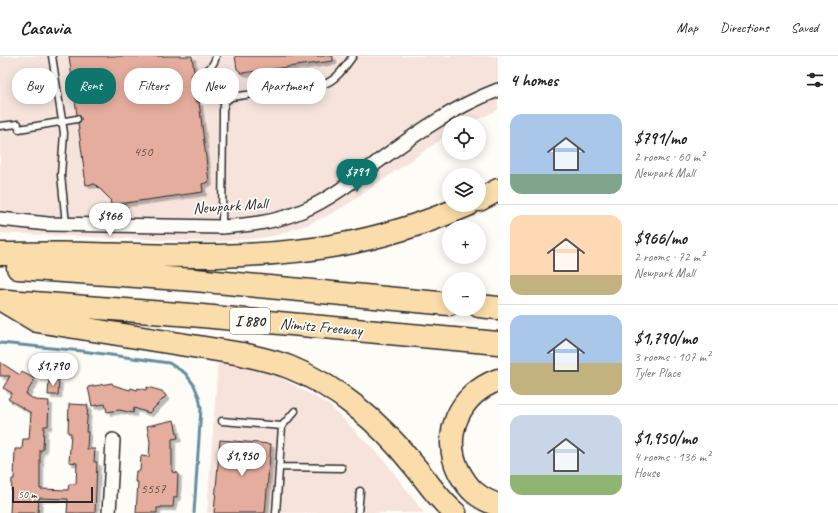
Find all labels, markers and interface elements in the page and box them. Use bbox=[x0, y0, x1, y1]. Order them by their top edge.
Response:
text: Casavia bbox=[20, 16, 70, 40]
text: Map bbox=[677, 19, 698, 36]
text: Directions bbox=[720, 19, 769, 36]
text: Saved bbox=[791, 19, 818, 36]
chip: Buy bbox=[12, 68, 57, 104]
chip: Rent bbox=[65, 68, 116, 104]
chip: Filters bbox=[124, 68, 183, 104]
chip: New bbox=[191, 68, 239, 104]
chip: Apartment bbox=[247, 68, 326, 104]
icon: filters bbox=[804, 69, 826, 91]
text: 4 homes bbox=[510, 70, 558, 91]
map controls bbox=[442, 116, 486, 316]
button: locate bbox=[442, 116, 486, 160]
text: $791/mo bbox=[634, 128, 686, 149]
icon: home bbox=[542, 130, 590, 178]
house number: 450 bbox=[134, 143, 154, 160]
text: 2 rooms · 60 m² bbox=[634, 149, 704, 165]
pin: $791 bbox=[333, 159, 381, 193]
text: $791 bbox=[345, 164, 369, 180]
text: Newpark Mall bbox=[634, 165, 695, 181]
button: layers bbox=[442, 168, 486, 212]
street label: Newpark Mall bbox=[192, 193, 271, 219]
pin: $966 bbox=[86, 203, 134, 237]
text: $966 bbox=[98, 208, 122, 224]
button: + bbox=[442, 220, 486, 264]
text: $966/mo bbox=[634, 228, 687, 249]
icon: home bbox=[542, 231, 590, 279]
text: 2 rooms · 72 m² bbox=[634, 249, 704, 265]
text: Newpark Mall bbox=[634, 265, 695, 281]
button: − bbox=[442, 272, 486, 316]
road number: I 880 bbox=[230, 308, 270, 334]
street label: Nimitz Freeway bbox=[279, 313, 364, 341]
text: $1,790/mo bbox=[634, 328, 697, 349]
icon: home bbox=[542, 331, 590, 379]
text: 3 rooms · 107 m² bbox=[634, 349, 710, 365]
pin: $1,790 bbox=[20, 353, 86, 387]
text: $1,790 bbox=[37, 358, 69, 374]
text: Tyler Place bbox=[634, 365, 680, 381]
text: $1,950/mo bbox=[634, 428, 697, 449]
icon: home bbox=[542, 431, 590, 479]
pin: $1,950 bbox=[209, 443, 275, 477]
text: $1,950 bbox=[226, 448, 258, 464]
text: 4 rooms · 136 m² bbox=[634, 449, 710, 465]
text: House bbox=[634, 465, 659, 481]
house number: 5557 bbox=[140, 480, 166, 497]
scale bar bbox=[12, 485, 93, 504]
text: 50 m bbox=[18, 487, 37, 501]

